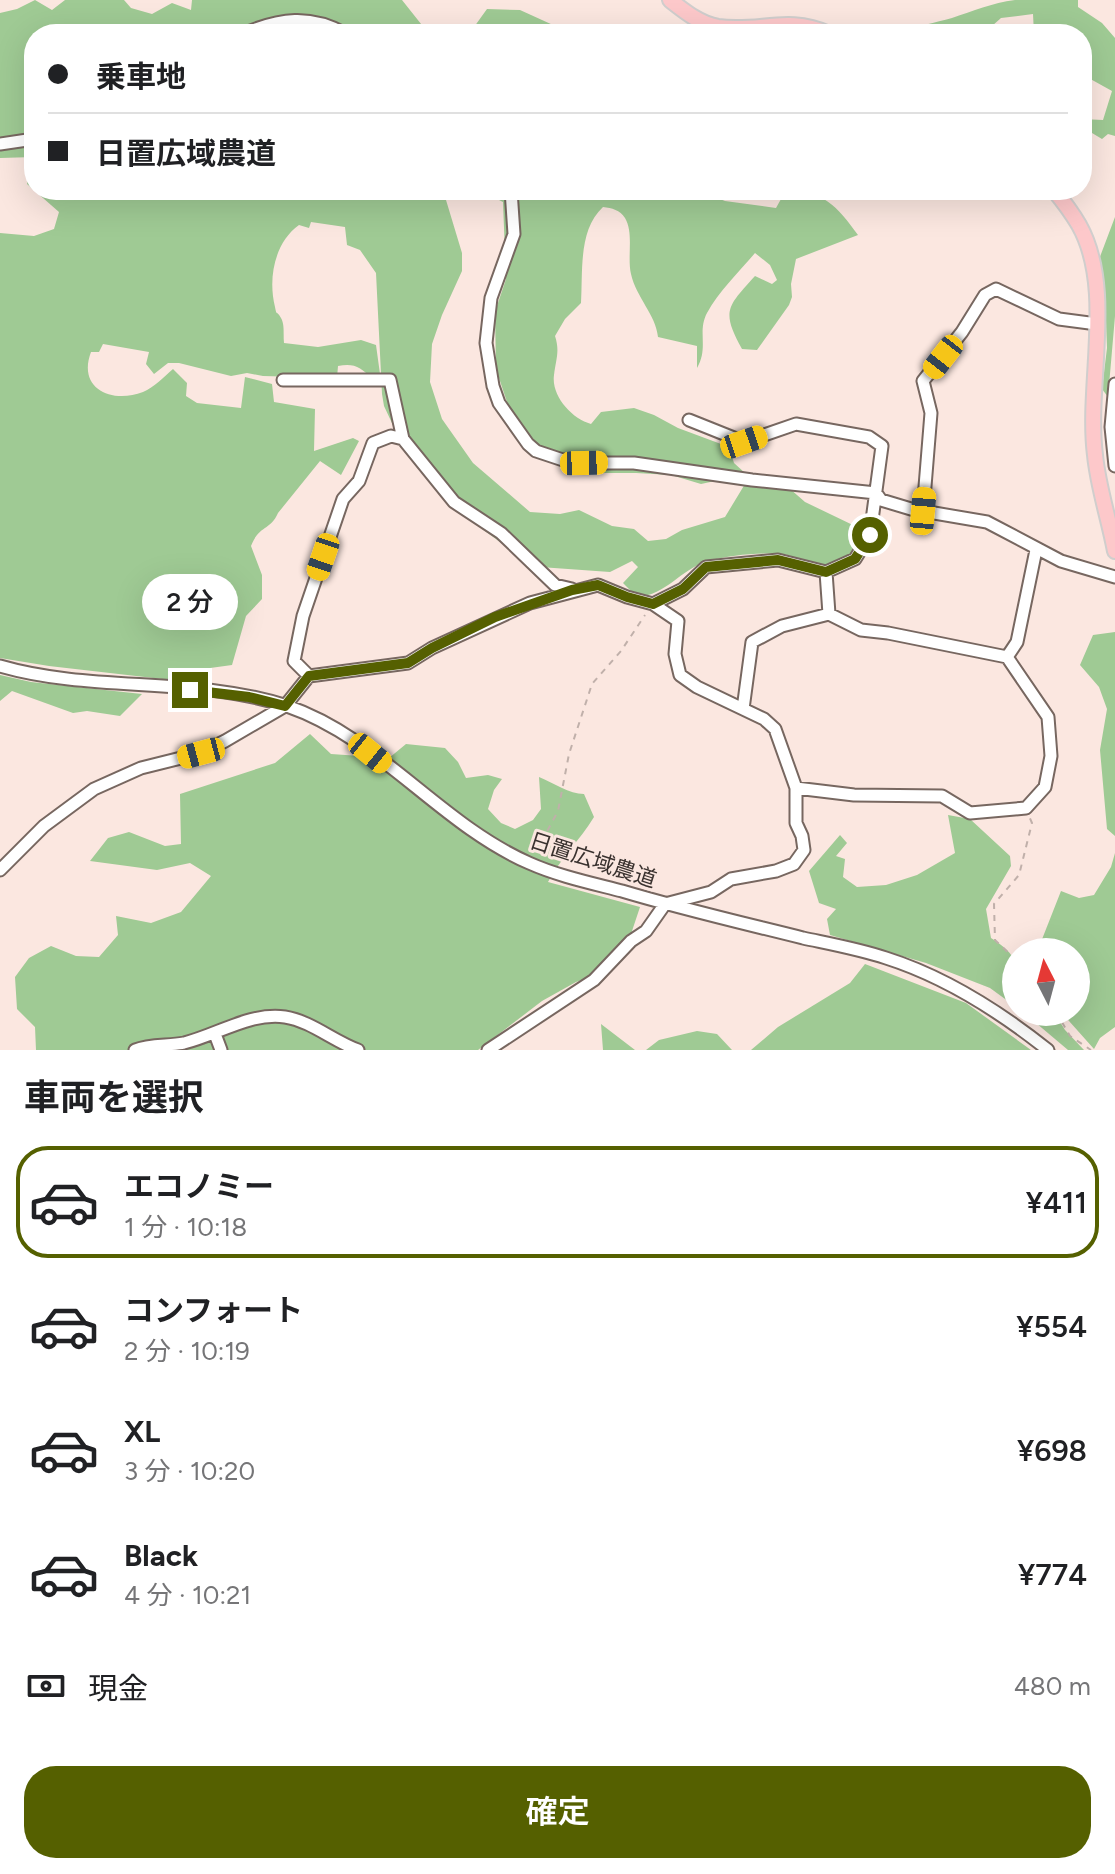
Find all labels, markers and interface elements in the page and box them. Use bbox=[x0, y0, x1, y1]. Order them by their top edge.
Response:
text: 乗車地 bbox=[96, 58, 186, 95]
text: 日置広域農道 bbox=[96, 135, 276, 172]
car bbox=[919, 331, 967, 383]
car bbox=[717, 423, 771, 461]
car bbox=[560, 451, 608, 475]
car bbox=[909, 486, 937, 536]
route start bbox=[852, 517, 888, 553]
car bbox=[304, 530, 342, 584]
callout: 2 分 bbox=[142, 574, 238, 630]
text: 2 分 bbox=[166, 586, 214, 618]
route end bbox=[172, 672, 208, 708]
car bbox=[344, 729, 396, 777]
car bbox=[175, 735, 227, 771]
street label: 日置広域農道 bbox=[526, 827, 660, 893]
north arrow bbox=[1002, 938, 1090, 1026]
map controls bbox=[1002, 938, 1090, 1026]
text: 車両を選択 bbox=[24, 1076, 204, 1119]
icon: car bbox=[28, 1166, 100, 1238]
text: エコノミー bbox=[124, 1168, 274, 1205]
text: ¥411 bbox=[1026, 1184, 1087, 1221]
text: 1 分 · 10:18 bbox=[124, 1211, 247, 1243]
icon: car bbox=[28, 1290, 100, 1362]
text: コンフォート bbox=[124, 1292, 303, 1329]
text: ¥554 bbox=[1016, 1308, 1087, 1345]
text: 2 分 · 10:19 bbox=[124, 1335, 250, 1367]
text: XL bbox=[124, 1413, 160, 1450]
icon: car bbox=[28, 1414, 100, 1486]
text: ¥698 bbox=[1017, 1432, 1087, 1469]
text: 3 分 · 10:20 bbox=[124, 1455, 255, 1487]
text: Black bbox=[124, 1537, 198, 1574]
icon: car bbox=[28, 1538, 100, 1610]
text: ¥774 bbox=[1018, 1556, 1087, 1593]
text: 4 分 · 10:21 bbox=[124, 1579, 251, 1611]
icon: cash bbox=[24, 1664, 68, 1708]
text: 現金 bbox=[88, 1670, 148, 1707]
text: 480 m bbox=[1014, 1670, 1091, 1702]
button: 確定 bbox=[24, 1766, 1091, 1858]

